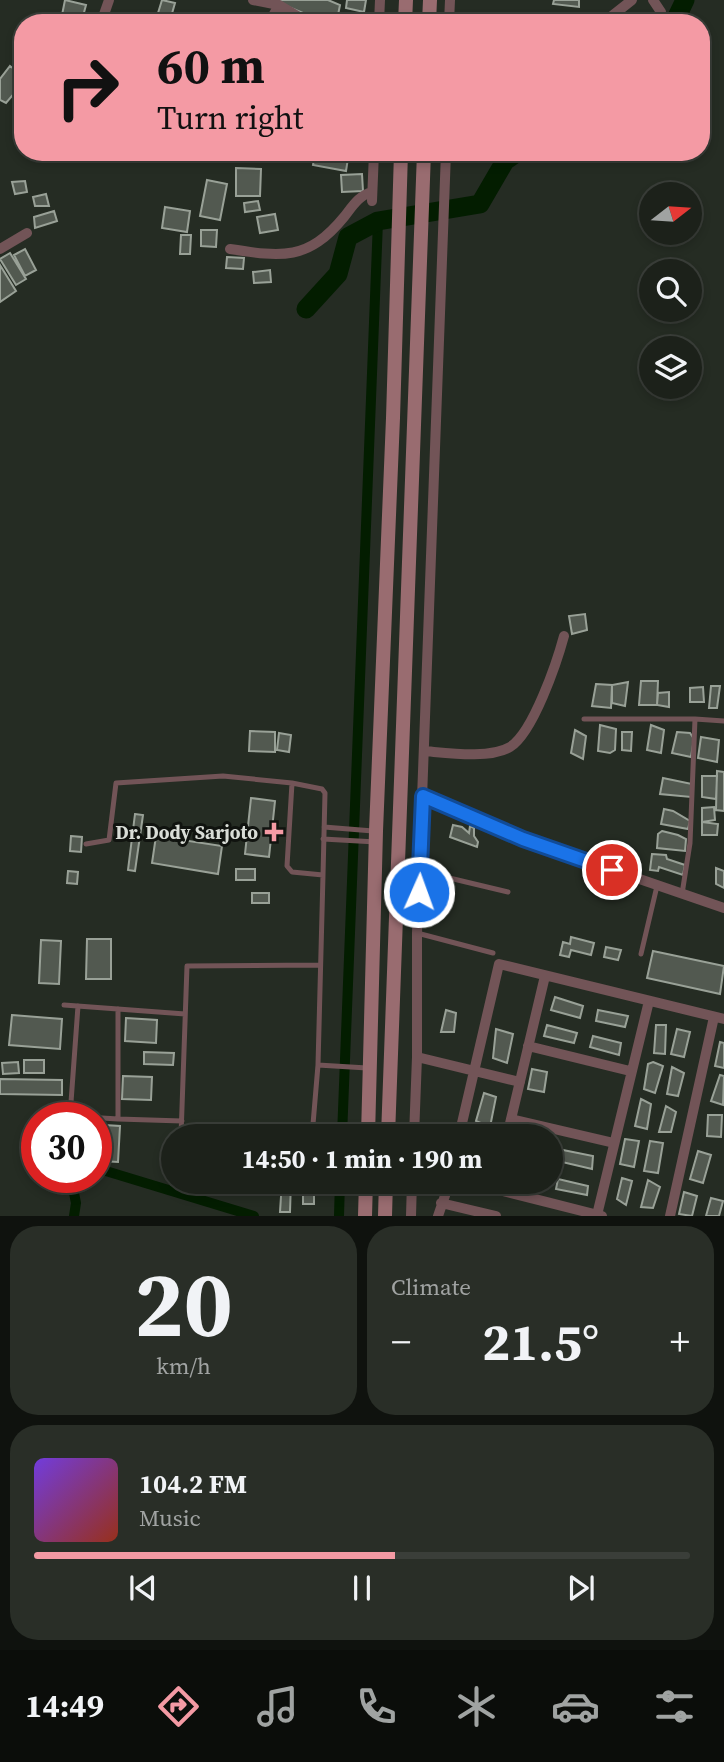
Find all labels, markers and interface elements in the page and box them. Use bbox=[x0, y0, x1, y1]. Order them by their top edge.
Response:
text: 60 m bbox=[157, 32, 265, 99]
icon: right bbox=[42, 42, 133, 133]
text: Turn right bbox=[157, 96, 303, 140]
north arrow bbox=[639, 182, 702, 245]
map controls bbox=[639, 182, 702, 399]
button: search bbox=[639, 259, 702, 322]
button: layers bbox=[639, 336, 702, 399]
place label: Dr. Dody Sarjoto bbox=[115, 819, 258, 845]
marker: Dr. Dody Sarjoto bbox=[264, 822, 284, 842]
pin bbox=[582, 840, 642, 900]
icon: arrive bbox=[593, 851, 631, 889]
position arrow bbox=[382, 855, 456, 929]
speed limit sign: 30 bbox=[21, 1102, 112, 1193]
text: 14:50 · 1 min · 190 m bbox=[242, 1141, 482, 1177]
text: 20 bbox=[134, 1242, 233, 1366]
text: Climate bbox=[391, 1271, 471, 1303]
text: 21.5° bbox=[482, 1306, 599, 1377]
text: − bbox=[391, 1316, 411, 1368]
text: + bbox=[670, 1316, 690, 1368]
text: km/h bbox=[156, 1350, 211, 1382]
text: 104.2 FM bbox=[139, 1466, 247, 1502]
text: Music bbox=[139, 1502, 201, 1534]
icon: previous bbox=[124, 1569, 162, 1607]
icon: pause bbox=[343, 1569, 381, 1607]
icon: next bbox=[562, 1569, 600, 1607]
icon: directions bbox=[154, 1682, 203, 1731]
icon: music bbox=[253, 1682, 302, 1731]
icon: phone bbox=[352, 1682, 401, 1731]
icon: climate bbox=[452, 1682, 501, 1731]
icon: car bbox=[551, 1682, 600, 1731]
icon: filters bbox=[650, 1682, 699, 1731]
text: 14:49 bbox=[25, 1684, 104, 1728]

